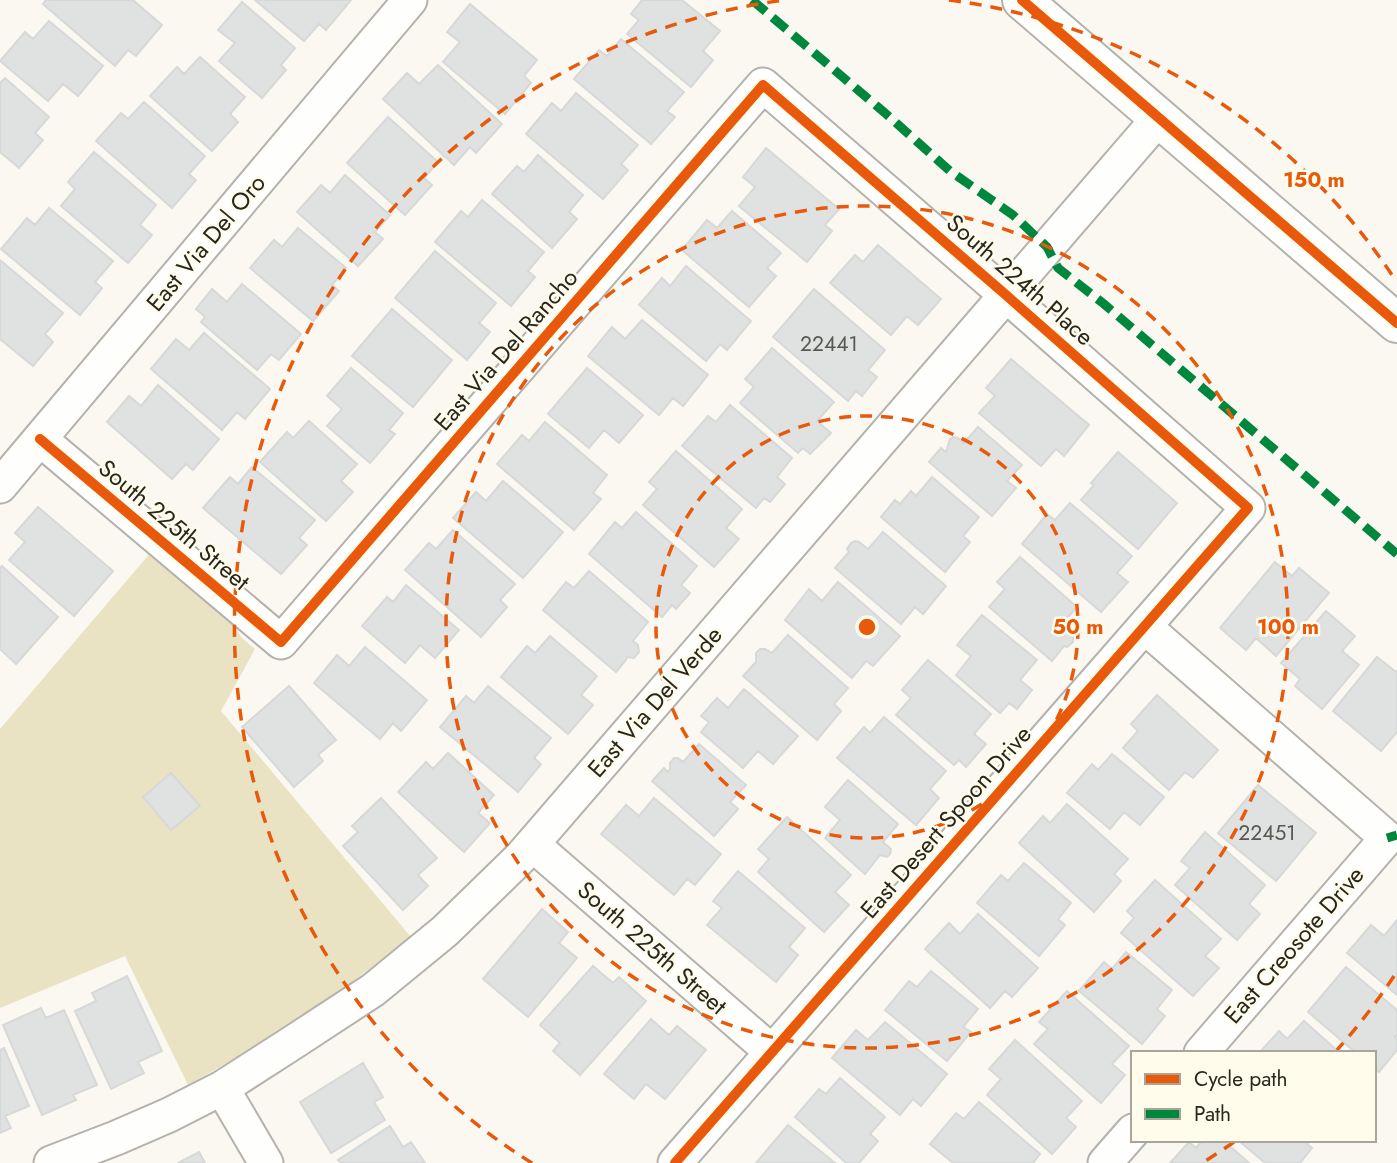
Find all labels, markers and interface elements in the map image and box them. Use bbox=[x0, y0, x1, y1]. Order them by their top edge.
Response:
text: 150 m bbox=[1283, 165, 1345, 195]
street label: East Via Del Oro bbox=[138, 166, 274, 319]
street label: South 224th Place bbox=[939, 206, 1102, 354]
street label: East Via Del Rancho bbox=[425, 261, 586, 438]
house number: 22441 bbox=[800, 329, 858, 359]
street label: South 225th Street bbox=[91, 451, 258, 599]
text: 50 m bbox=[1053, 612, 1103, 642]
text: 100 m bbox=[1257, 612, 1319, 642]
centre of rings bbox=[855, 615, 879, 639]
street label: East Via Del Verde bbox=[579, 618, 730, 785]
street label: East Desert Spoon Drive bbox=[852, 718, 1039, 926]
house number: 22451 bbox=[1238, 818, 1296, 848]
street label: East Creosote Drive bbox=[1215, 858, 1372, 1031]
street label: South 225th Street bbox=[570, 873, 735, 1023]
legend bbox=[1131, 1051, 1376, 1142]
text: Cycle path bbox=[1194, 1064, 1287, 1094]
text: Path bbox=[1194, 1099, 1231, 1129]

